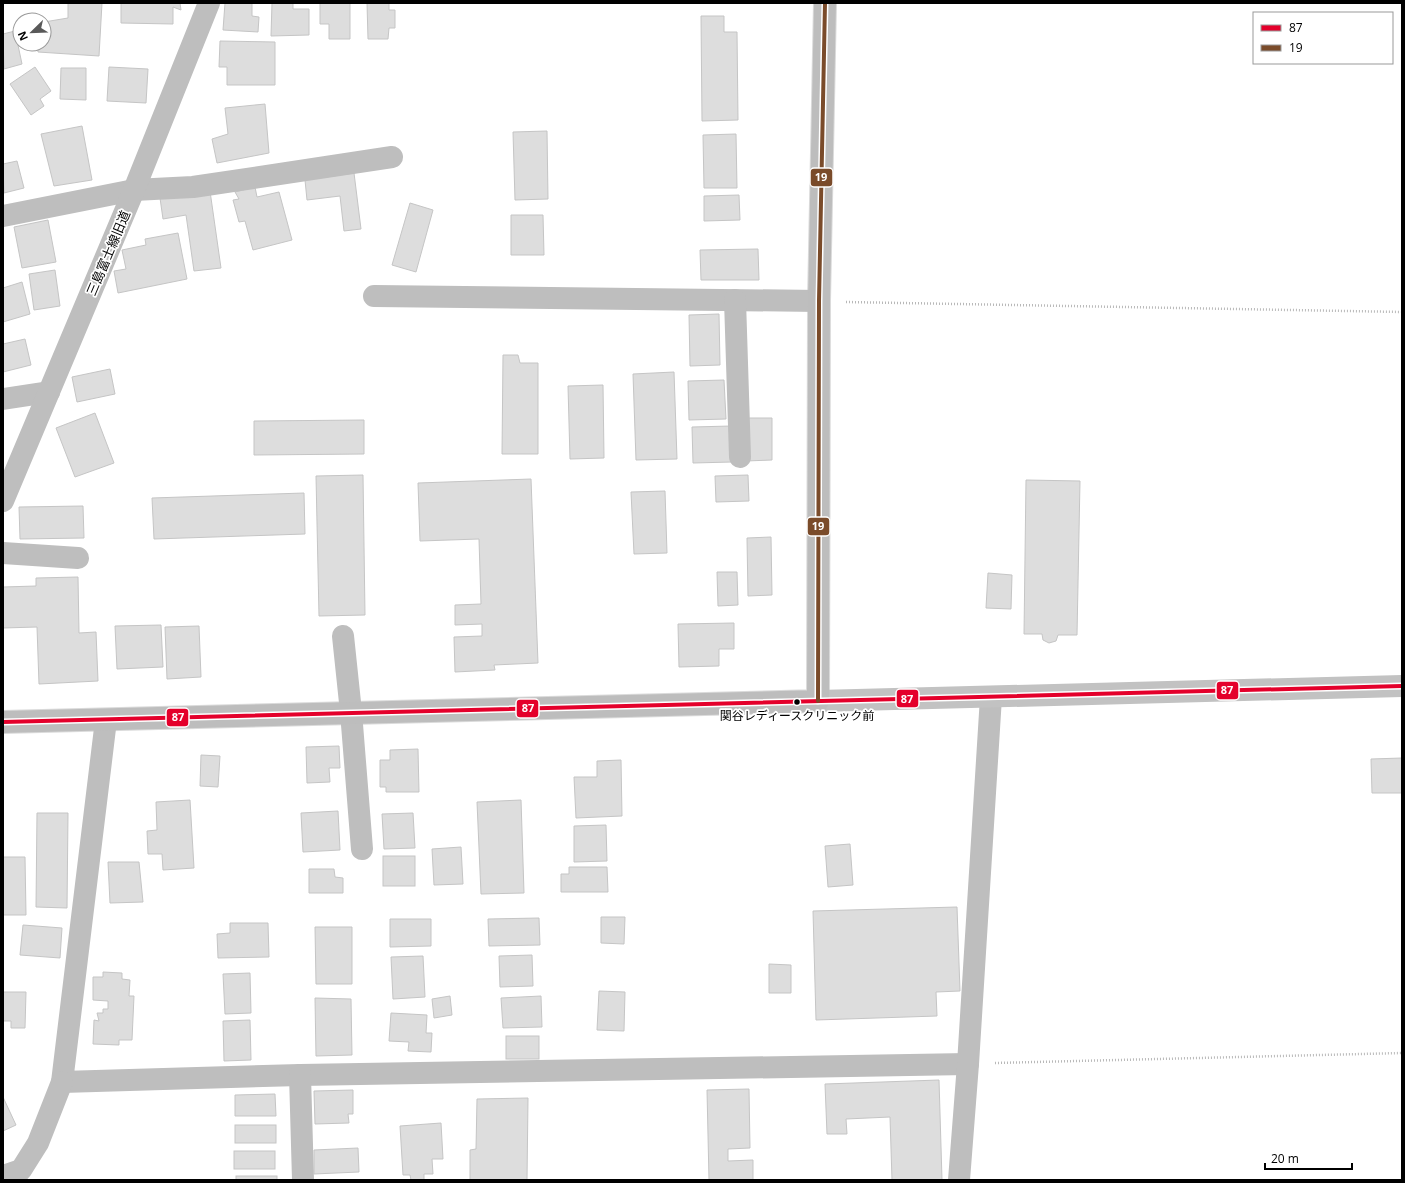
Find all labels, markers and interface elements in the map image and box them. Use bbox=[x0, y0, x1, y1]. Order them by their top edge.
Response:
north arrow bbox=[12, 12, 52, 52]
legend bbox=[1253, 12, 1393, 64]
text: 87 bbox=[1289, 19, 1303, 36]
text: N bbox=[14, 29, 31, 43]
text: 19 bbox=[1289, 39, 1303, 56]
line badge: 19 bbox=[810, 168, 833, 187]
text: 19 bbox=[815, 169, 827, 184]
street label: 三島富士線旧道 bbox=[82, 208, 134, 298]
line badge: 19 bbox=[807, 517, 830, 536]
text: 19 bbox=[812, 518, 824, 533]
line badge: 87 bbox=[1216, 681, 1239, 700]
text: 87 bbox=[1221, 682, 1233, 697]
line badge: 87 bbox=[896, 689, 919, 708]
text: 87 bbox=[901, 691, 913, 706]
marker: 関谷レディースクリニック前 bbox=[792, 697, 802, 707]
line badge: 87 bbox=[516, 699, 539, 718]
text: 87 bbox=[522, 700, 534, 715]
place label: 関谷レディースクリニック前 bbox=[720, 707, 874, 724]
line badge: 87 bbox=[166, 708, 189, 727]
text: 87 bbox=[172, 709, 184, 724]
scale bar bbox=[1265, 1145, 1352, 1171]
text: 20 m bbox=[1271, 1150, 1299, 1167]

